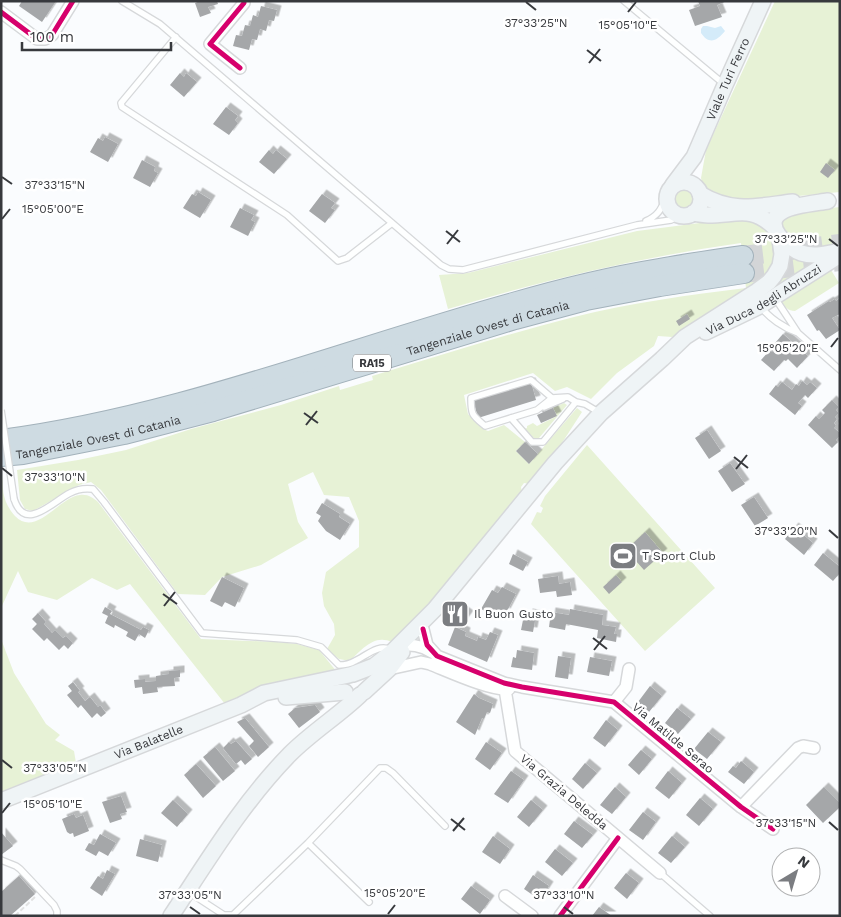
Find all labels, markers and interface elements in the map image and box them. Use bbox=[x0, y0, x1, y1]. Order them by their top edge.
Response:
text: 37°33'25"N bbox=[504, 16, 568, 30]
text: 15°05'10"E bbox=[598, 18, 658, 32]
scale bar bbox=[22, 20, 171, 52]
text: 100 m bbox=[30, 28, 74, 46]
street label: Viale Turi Ferro bbox=[704, 36, 752, 122]
text: 37°33'15"N bbox=[25, 178, 85, 192]
text: 15°05'00"E bbox=[22, 202, 84, 216]
text: 37°33'25"N bbox=[754, 232, 818, 246]
street label: Via Duca degli Abruzzi bbox=[704, 262, 824, 338]
street label: Tangenziale Ovest di Catania bbox=[405, 298, 571, 359]
text: 15°05'20"E bbox=[757, 341, 819, 355]
road number: RA15 bbox=[353, 354, 391, 372]
street label: Tangenziale Ovest di Catania bbox=[15, 413, 182, 462]
text: 37°33'10"N bbox=[24, 470, 86, 484]
text: 37°33'20"N bbox=[754, 524, 818, 538]
sports icon: T Sport Club bbox=[608, 541, 638, 571]
place label: T Sport Club bbox=[642, 549, 716, 563]
restaurant icon: Il Buon Gusto bbox=[440, 599, 470, 629]
place label: Il Buon Gusto bbox=[474, 607, 553, 621]
street label: Via Matilde Serao bbox=[629, 700, 717, 776]
street label: Via Balatelle bbox=[112, 722, 185, 762]
street label: Via Grazia Deledda bbox=[517, 751, 611, 833]
text: 37°33'05"N bbox=[23, 761, 87, 775]
text: 15°05'10"E bbox=[23, 797, 83, 811]
text: 37°33'15"N bbox=[756, 816, 816, 830]
north arrow bbox=[771, 847, 821, 897]
text: N bbox=[795, 852, 813, 871]
text: 15°05'20"E bbox=[364, 886, 426, 900]
text: 37°33'05"N bbox=[158, 888, 222, 902]
text: 37°33'10"N bbox=[533, 888, 595, 902]

